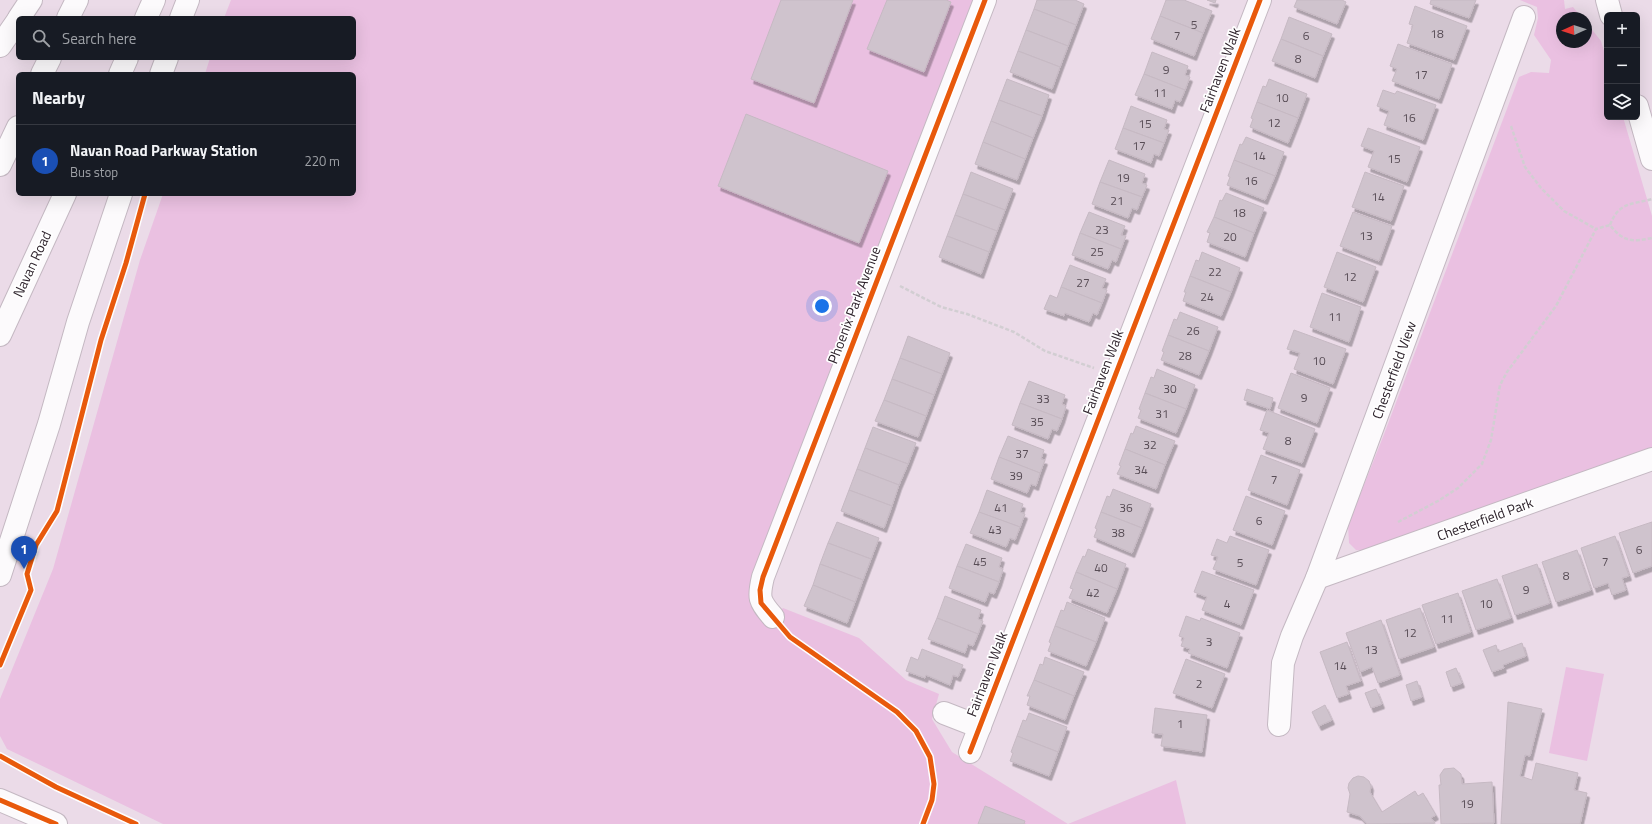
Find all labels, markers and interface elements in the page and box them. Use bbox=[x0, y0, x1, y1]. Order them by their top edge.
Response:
north arrow bbox=[1556, 12, 1592, 48]
map controls bbox=[1604, 12, 1640, 120]
button: + bbox=[1604, 12, 1640, 48]
house number: 5 bbox=[1191, 15, 1198, 34]
search box bbox=[16, 16, 356, 60]
street label: Fairhaven Walk bbox=[1194, 24, 1246, 115]
house number: 18 bbox=[1430, 24, 1444, 43]
house number: 7 bbox=[1174, 26, 1180, 45]
house number: 6 bbox=[1303, 26, 1310, 45]
icon: search bbox=[30, 27, 52, 49]
text: Search here bbox=[62, 27, 136, 50]
button: − bbox=[1604, 48, 1640, 84]
house number: 8 bbox=[1295, 49, 1302, 68]
house number: 9 bbox=[1163, 60, 1170, 79]
house number: 17 bbox=[1414, 65, 1428, 84]
house number: 11 bbox=[1153, 83, 1167, 102]
button: layers bbox=[1604, 84, 1640, 120]
text: Nearby bbox=[32, 85, 85, 111]
house number: 10 bbox=[1275, 88, 1289, 107]
house number: 16 bbox=[1402, 108, 1416, 127]
house number: 12 bbox=[1267, 113, 1281, 132]
house number: 15 bbox=[1138, 114, 1152, 133]
house number: 17 bbox=[1132, 136, 1146, 155]
text: Navan Road Parkway Station bbox=[70, 139, 257, 162]
house number: 14 bbox=[1252, 146, 1266, 165]
house number: 15 bbox=[1387, 149, 1401, 168]
text: 1 bbox=[41, 151, 49, 171]
text: 220 m bbox=[304, 151, 340, 171]
text: Bus stop bbox=[70, 162, 118, 182]
house number: 19 bbox=[1116, 168, 1130, 187]
house number: 16 bbox=[1244, 171, 1258, 190]
house number: 14 bbox=[1371, 187, 1385, 206]
house number: 21 bbox=[1110, 191, 1124, 210]
house number: 18 bbox=[1232, 203, 1246, 222]
house number: 23 bbox=[1095, 220, 1109, 239]
house number: 13 bbox=[1359, 226, 1373, 245]
street label: Navan Road bbox=[7, 227, 56, 300]
house number: 20 bbox=[1223, 227, 1237, 246]
house number: 25 bbox=[1090, 242, 1104, 261]
street label: Phoenix Park Avenue bbox=[822, 243, 886, 366]
house number: 22 bbox=[1208, 262, 1222, 281]
house number: 12 bbox=[1343, 267, 1357, 286]
house number: 27 bbox=[1076, 273, 1090, 292]
house number: 24 bbox=[1200, 287, 1214, 306]
your location bbox=[812, 296, 832, 316]
house number: 11 bbox=[1328, 307, 1342, 326]
street label: Chesterfield View bbox=[1366, 318, 1421, 422]
house number: 26 bbox=[1186, 321, 1200, 340]
street label: Fairhaven Walk bbox=[1077, 326, 1129, 417]
house number: 28 bbox=[1178, 346, 1192, 365]
house number: 10 bbox=[1312, 351, 1326, 370]
house number: 30 bbox=[1163, 379, 1177, 398]
house number: 9 bbox=[1301, 388, 1308, 407]
house number: 33 bbox=[1036, 389, 1050, 408]
house number: 31 bbox=[1155, 404, 1169, 423]
house number: 35 bbox=[1030, 412, 1044, 431]
house number: 8 bbox=[1285, 431, 1292, 450]
house number: 32 bbox=[1143, 435, 1157, 454]
house number: 37 bbox=[1015, 444, 1029, 463]
house number: 34 bbox=[1134, 460, 1148, 479]
house number: 39 bbox=[1009, 466, 1023, 485]
house number: 7 bbox=[1271, 470, 1277, 489]
street label: Chesterfield Park bbox=[1434, 491, 1536, 546]
house number: 41 bbox=[994, 498, 1008, 517]
house number: 36 bbox=[1119, 498, 1133, 517]
house number: 6 bbox=[1256, 511, 1263, 530]
house number: 43 bbox=[988, 520, 1002, 539]
house number: 38 bbox=[1111, 523, 1125, 542]
pin: 1 bbox=[11, 536, 37, 569]
house number: 6 bbox=[1636, 540, 1643, 559]
house number: 45 bbox=[973, 552, 987, 571]
house number: 7 bbox=[1602, 552, 1608, 571]
house number: 5 bbox=[1237, 553, 1244, 572]
house number: 40 bbox=[1094, 558, 1108, 577]
house number: 8 bbox=[1563, 566, 1570, 585]
house number: 9 bbox=[1523, 580, 1530, 599]
house number: 42 bbox=[1086, 583, 1100, 602]
house number: 4 bbox=[1224, 594, 1231, 613]
house number: 10 bbox=[1479, 594, 1493, 613]
house number: 11 bbox=[1440, 609, 1454, 628]
house number: 12 bbox=[1403, 623, 1417, 642]
street label: Fairhaven Walk bbox=[961, 628, 1013, 719]
house number: 3 bbox=[1206, 632, 1212, 651]
house number: 13 bbox=[1364, 640, 1378, 659]
house number: 14 bbox=[1333, 656, 1347, 675]
house number: 2 bbox=[1196, 674, 1202, 693]
house number: 1 bbox=[1177, 714, 1183, 733]
house number: 19 bbox=[1460, 794, 1474, 813]

